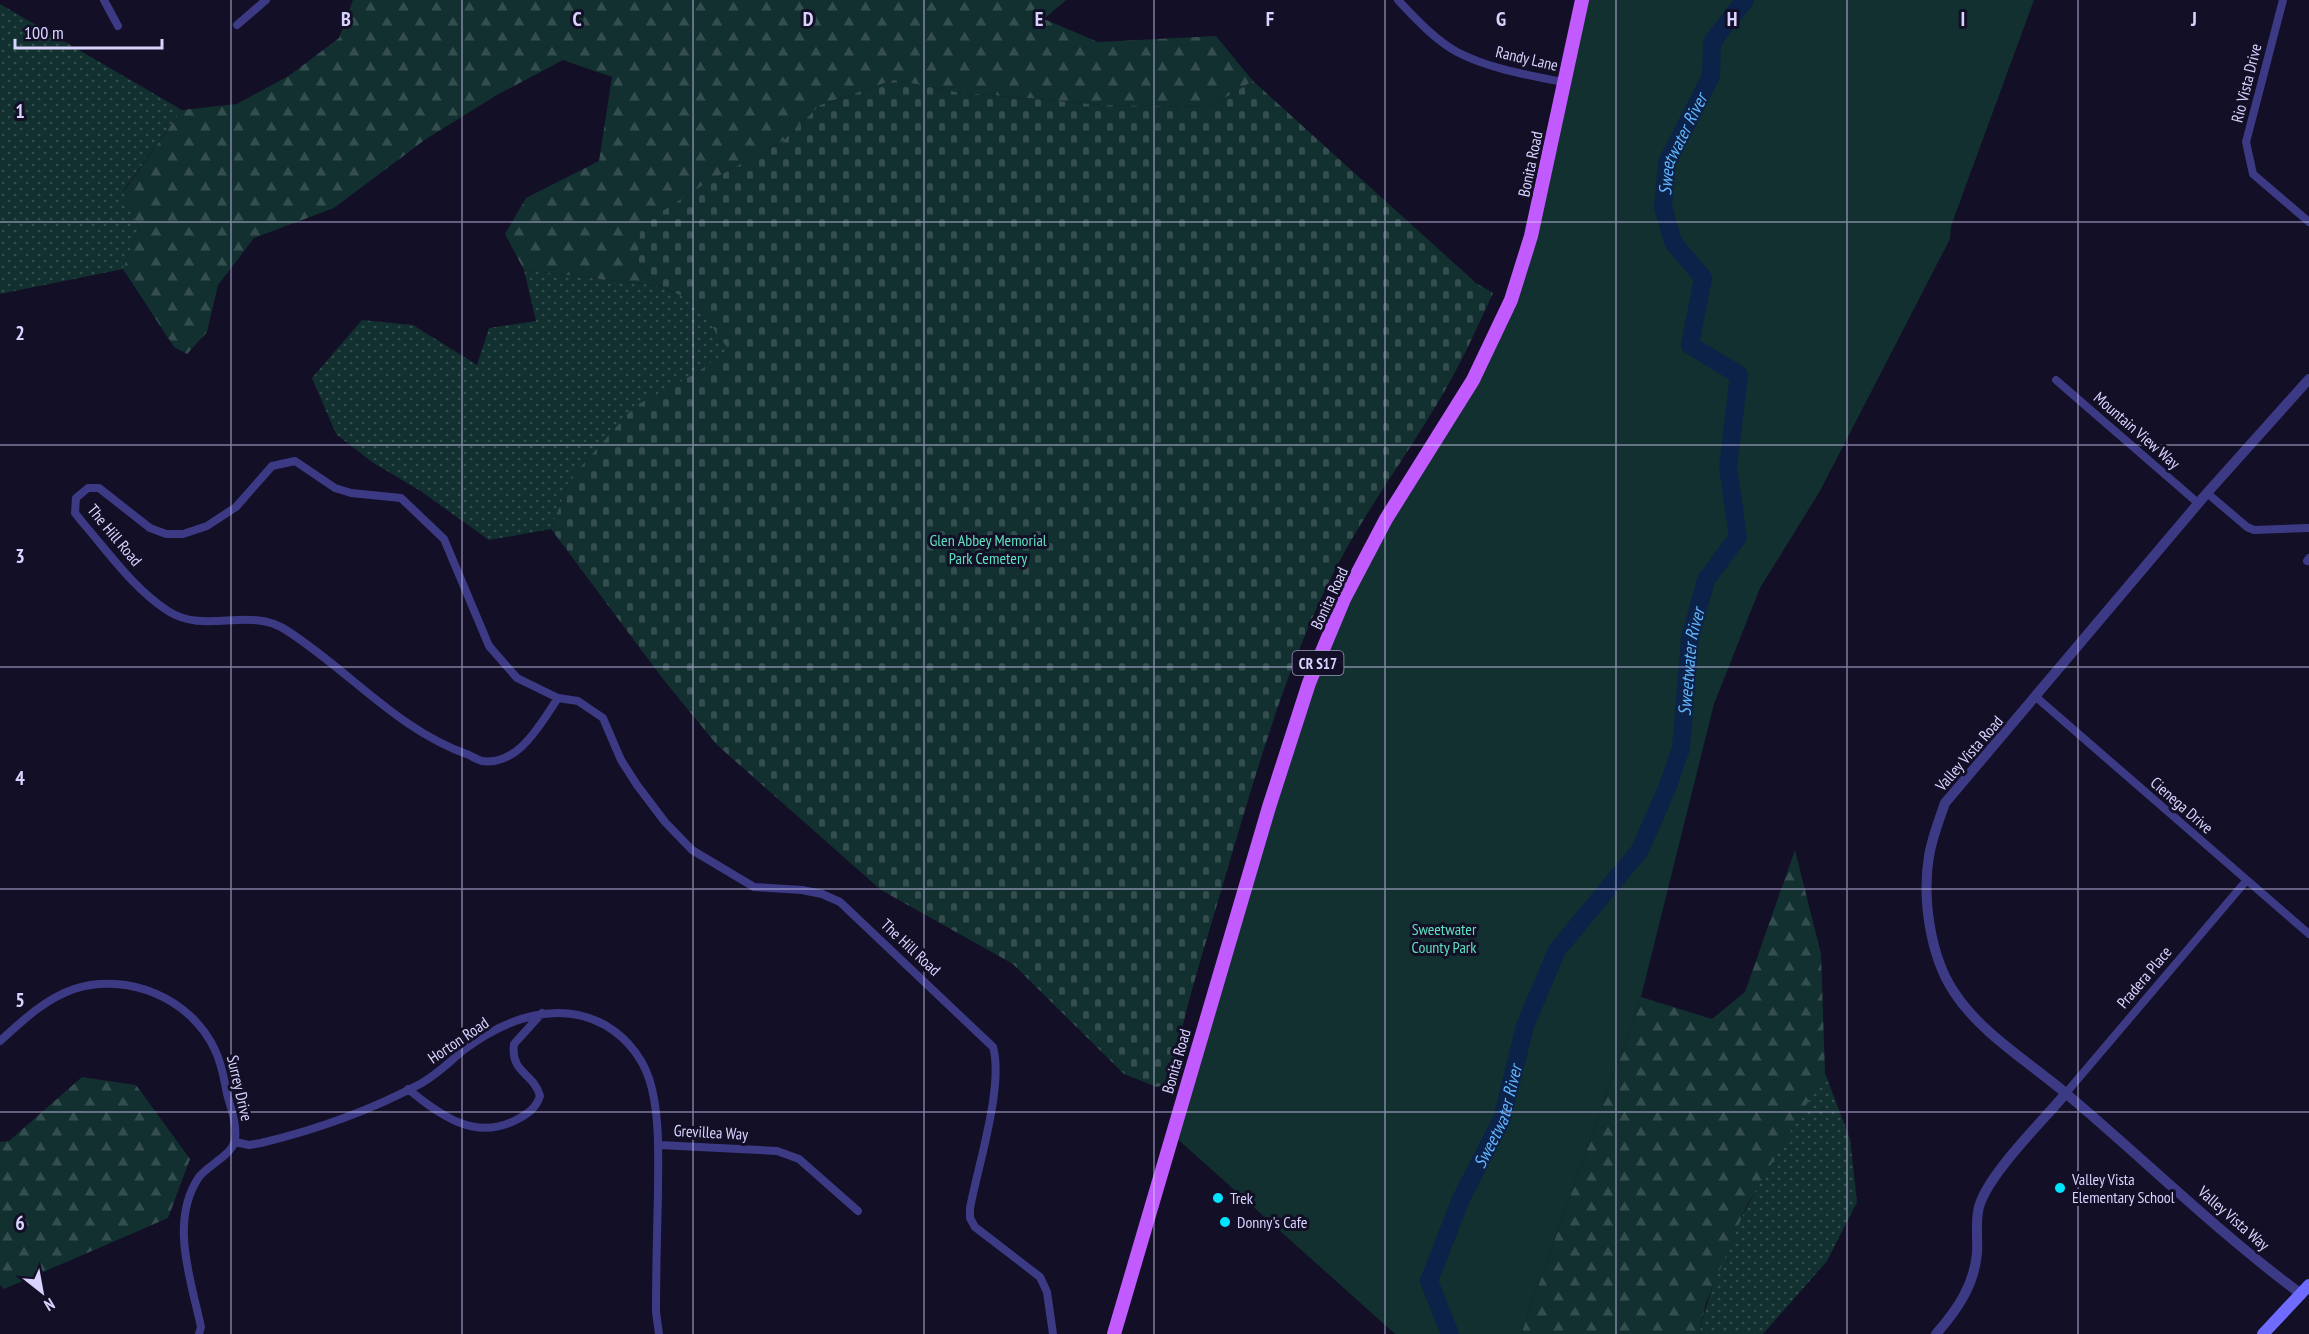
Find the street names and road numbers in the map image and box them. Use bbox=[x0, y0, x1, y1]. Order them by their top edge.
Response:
street label: Randy Lane bbox=[1494, 41, 1560, 75]
street label: Rio Vista Drive bbox=[2227, 41, 2265, 125]
street label: Bonita Road bbox=[1513, 129, 1547, 199]
street label: Mountain View Way bbox=[2090, 387, 2184, 473]
street label: The Hill Road bbox=[83, 500, 147, 570]
street label: Bonita Road bbox=[1306, 564, 1352, 632]
road number: CR S17 bbox=[1292, 651, 1344, 675]
street label: Valley Vista Road bbox=[1930, 711, 2007, 796]
street label: Cienega Drive bbox=[2146, 772, 2218, 838]
street label: The Hill Road bbox=[877, 914, 945, 980]
street label: Pradera Place bbox=[2112, 942, 2176, 1012]
street label: Horton Road bbox=[424, 1012, 492, 1068]
street label: Bonita Road bbox=[1157, 1026, 1195, 1096]
street label: Surrey Drive bbox=[223, 1053, 257, 1123]
street label: Grevillea Way bbox=[673, 1120, 749, 1144]
street label: Valley Vista Way bbox=[2193, 1181, 2274, 1255]

